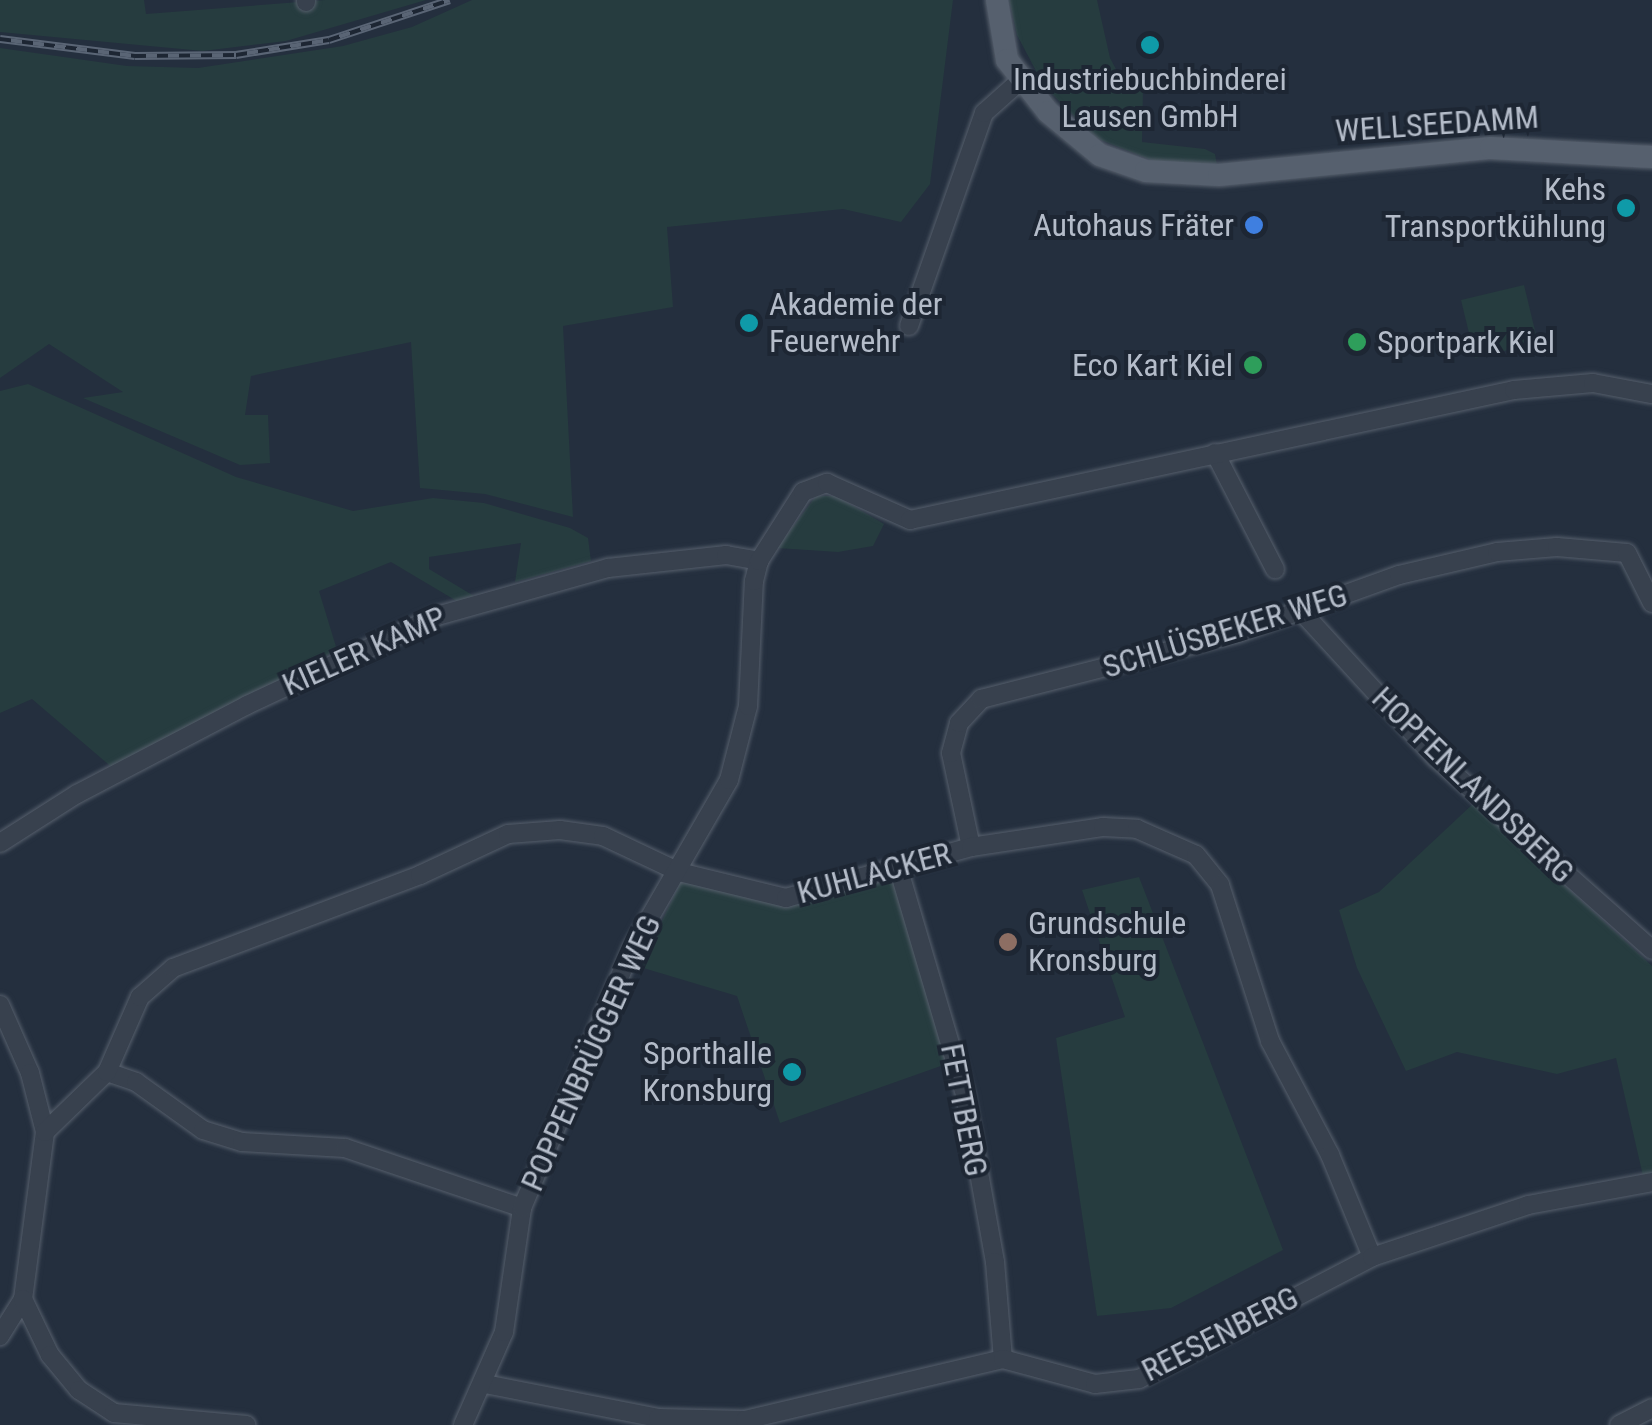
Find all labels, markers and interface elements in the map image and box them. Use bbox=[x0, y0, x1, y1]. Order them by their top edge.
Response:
marker: Industriebuchbinderei Lausen GmbH bbox=[1139, 34, 1161, 56]
place label: Industriebuchbinderei Lausen GmbH bbox=[1013, 61, 1287, 136]
street label: WELLSEEDAMM bbox=[1334, 98, 1540, 150]
place label: Kehs Transportkühlung bbox=[1385, 171, 1606, 246]
marker: Kehs Transportkühlung bbox=[1615, 197, 1637, 219]
place label: Autohaus Fräter bbox=[1033, 206, 1234, 244]
marker: Autohaus Fräter bbox=[1243, 214, 1265, 236]
place label: Akademie der Feuerwehr bbox=[769, 286, 942, 361]
marker: Akademie der Feuerwehr bbox=[738, 312, 760, 334]
place label: Sportpark Kiel bbox=[1377, 323, 1555, 361]
marker: Sportpark Kiel bbox=[1346, 331, 1368, 353]
place label: Eco Kart Kiel bbox=[1072, 346, 1233, 384]
marker: Eco Kart Kiel bbox=[1242, 354, 1264, 376]
street label: SCHLÜSBEKER WEG bbox=[1098, 576, 1352, 686]
street label: KIELER KAMP bbox=[276, 598, 452, 704]
street label: HOPFENLANDSBERG bbox=[1364, 679, 1582, 891]
street label: KUHLACKER bbox=[793, 834, 955, 912]
place label: Grundschule Kronsburg bbox=[1028, 905, 1186, 980]
street label: POPPENBRÜGGER WEG bbox=[513, 909, 669, 1197]
marker: Grundschule Kronsburg bbox=[997, 931, 1019, 953]
place label: Sporthalle Kronsburg bbox=[642, 1035, 772, 1110]
street label: FETTBERG bbox=[932, 1040, 996, 1180]
marker: Sporthalle Kronsburg bbox=[781, 1061, 803, 1083]
street label: REESENBERG bbox=[1135, 1278, 1305, 1390]

